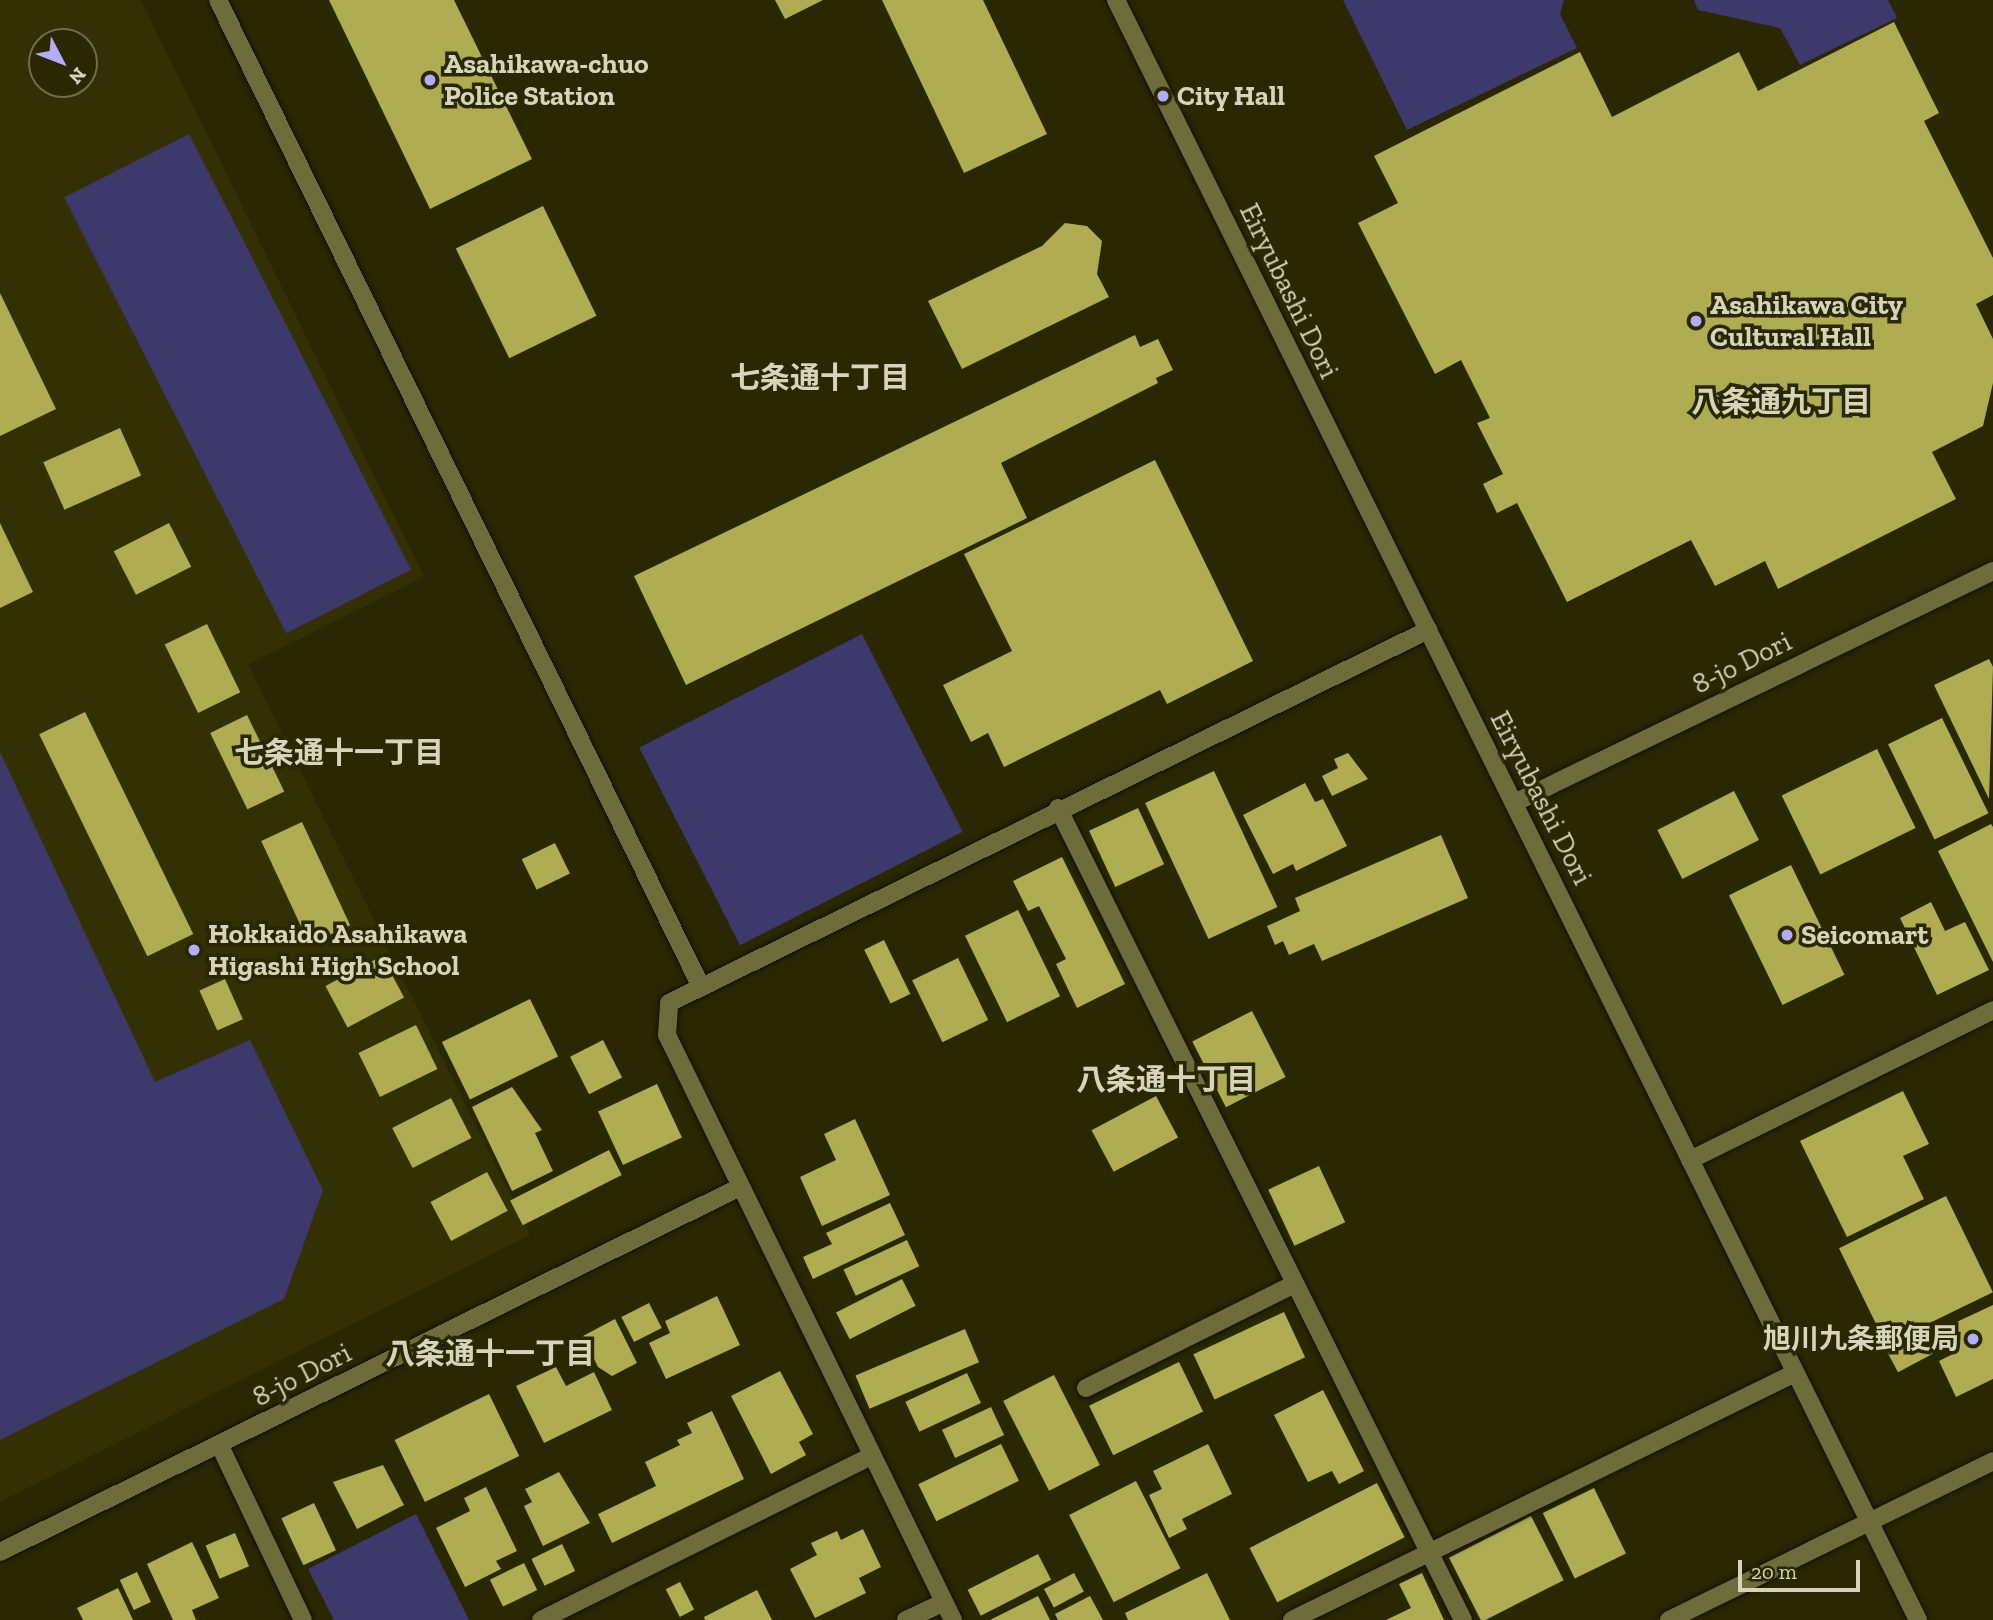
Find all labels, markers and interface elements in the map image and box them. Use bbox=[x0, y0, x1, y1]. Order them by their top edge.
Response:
north arrow bbox=[28, 28, 98, 98]
place label: Asahikawa-chuo Police Station bbox=[444, 47, 649, 113]
text: N bbox=[64, 63, 91, 89]
marker: Asahikawa-chuo Police Station bbox=[422, 72, 438, 88]
place label: City Hall bbox=[1177, 79, 1286, 113]
marker: City Hall bbox=[1155, 88, 1171, 104]
street label: Eiryubashi Dori bbox=[1232, 198, 1346, 384]
place label: Asahikawa City Cultural Hall bbox=[1710, 288, 1903, 354]
marker: Asahikawa City Cultural Hall bbox=[1688, 313, 1704, 329]
district label: 七条通十丁目 bbox=[730, 360, 910, 396]
district label: 八条通九丁目 bbox=[1691, 384, 1871, 420]
street label: 8-jo Dori bbox=[1687, 625, 1797, 701]
street label: Eiryubashi Dori bbox=[1483, 706, 1599, 890]
district label: 七条通十一丁目 bbox=[234, 735, 444, 771]
place label: Hokkaido Asahikawa Higashi High School bbox=[208, 917, 468, 983]
place label: Seicomart bbox=[1801, 918, 1929, 952]
marker: Seicomart bbox=[1779, 927, 1795, 943]
marker: Hokkaido Asahikawa Higashi High School bbox=[186, 942, 202, 958]
district label: 八条通十丁目 bbox=[1076, 1062, 1256, 1098]
place label: 旭川九条郵便局 bbox=[1763, 1322, 1959, 1356]
marker: 旭川九条郵便局 bbox=[1965, 1331, 1981, 1347]
street label: 8-jo Dori bbox=[247, 1336, 357, 1414]
district label: 八条通十一丁目 bbox=[385, 1336, 595, 1372]
scale bar bbox=[1741, 1546, 1864, 1590]
text: 20 m bbox=[1751, 1559, 1797, 1584]

